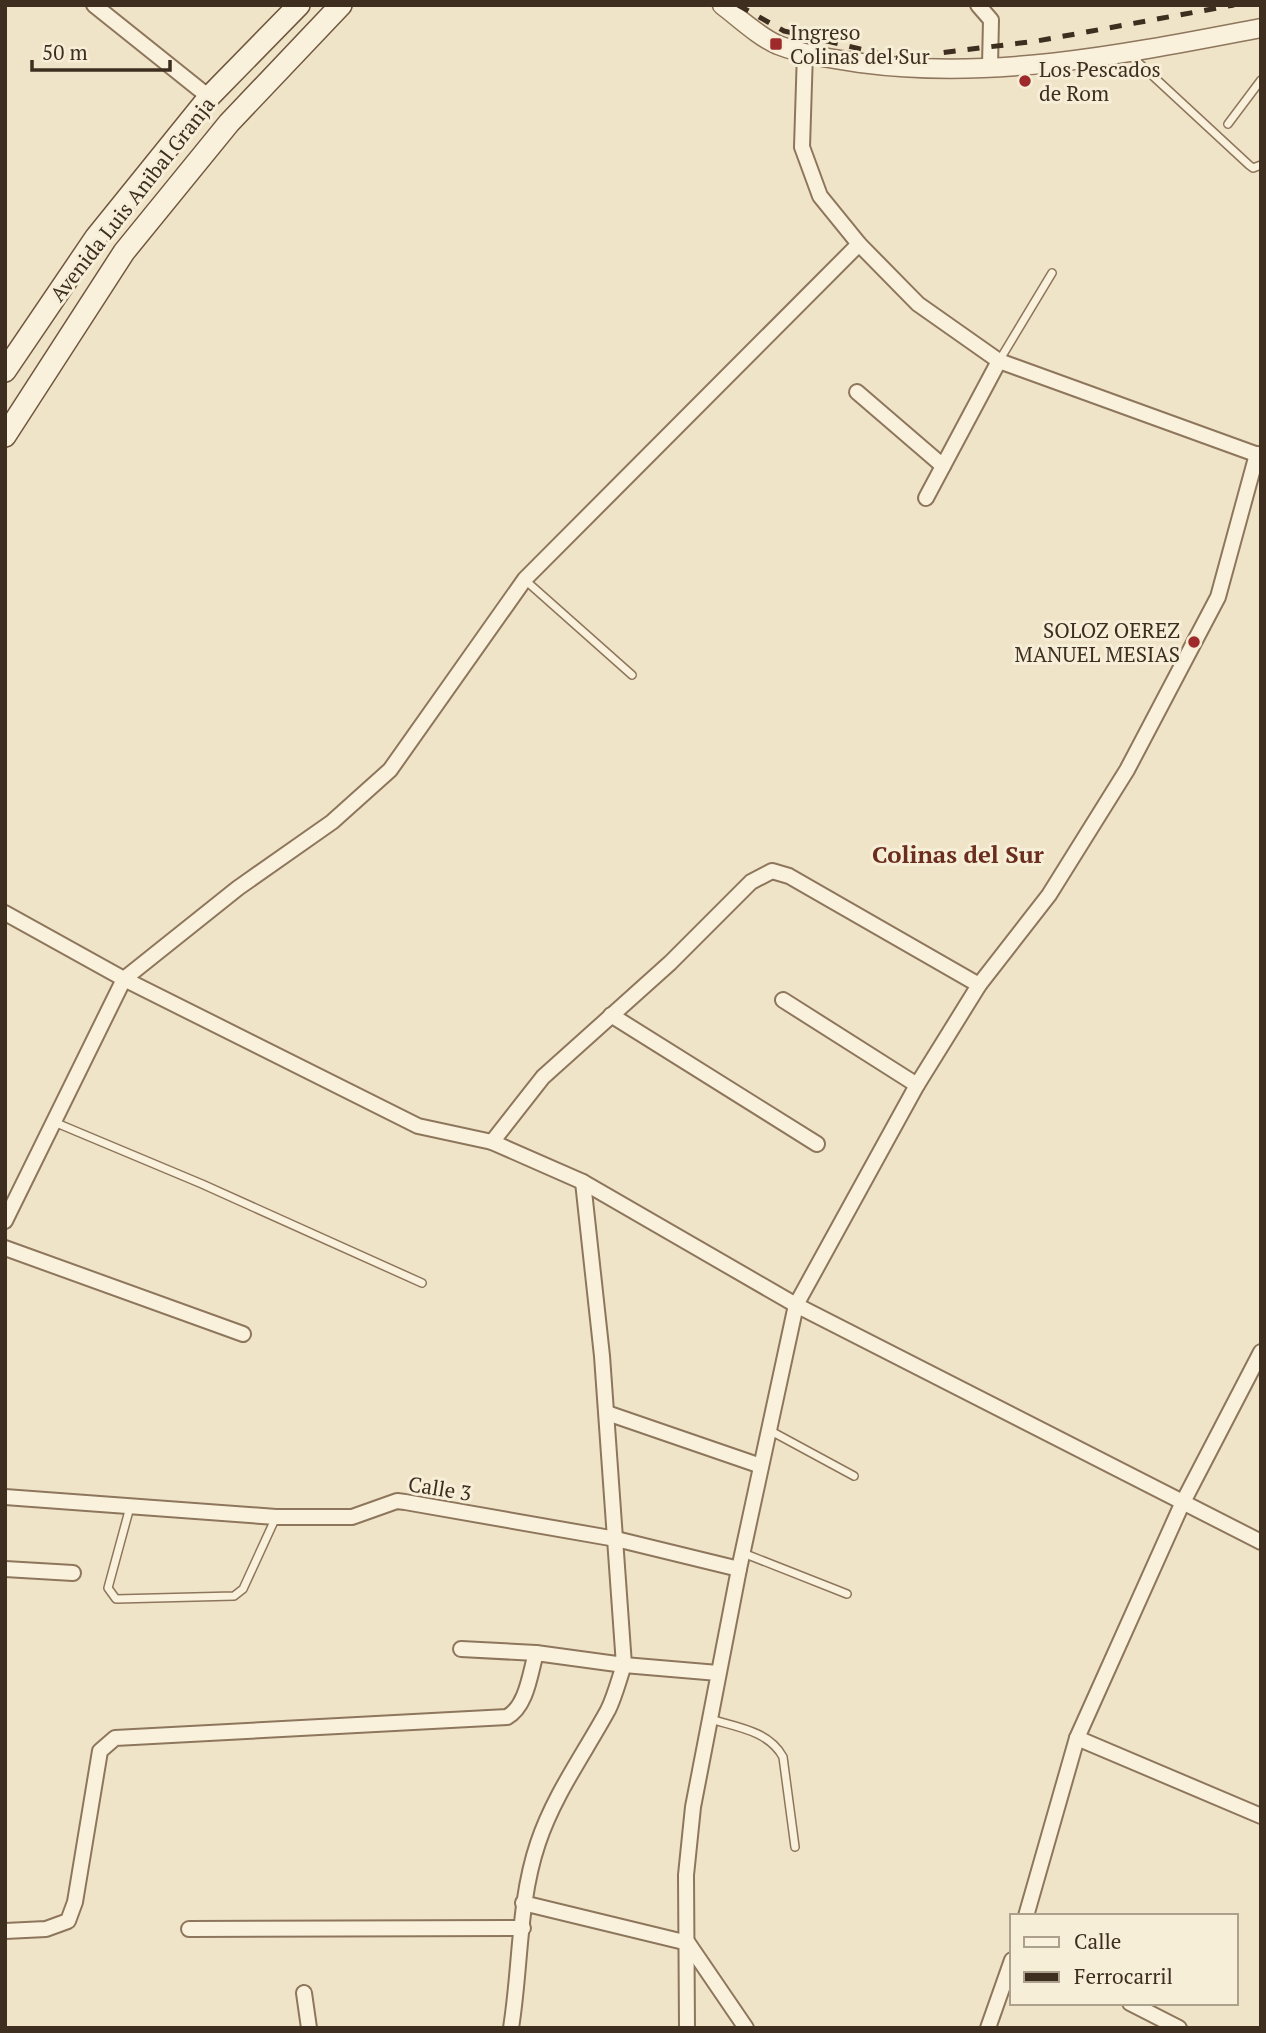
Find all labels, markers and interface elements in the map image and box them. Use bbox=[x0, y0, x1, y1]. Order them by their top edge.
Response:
place label: Ingreso Colinas del Sur bbox=[790, 18, 930, 70]
scale bar bbox=[32, 28, 170, 72]
marker: Ingreso Colinas del Sur bbox=[768, 36, 784, 52]
text: 50 m bbox=[42, 38, 88, 66]
place label: Los Pescados de Rom bbox=[1039, 55, 1161, 107]
marker: Los Pescados de Rom bbox=[1017, 73, 1033, 89]
street label: Avenida Luis Anibal Granja bbox=[43, 91, 221, 307]
place label: SOLOZ OEREZ MANUEL MESIAS bbox=[1014, 616, 1180, 668]
marker: SOLOZ OEREZ MANUEL MESIAS bbox=[1186, 634, 1202, 650]
district label: Colinas del Sur bbox=[872, 838, 1045, 870]
street label: Calle 3 bbox=[406, 1469, 474, 1507]
legend bbox=[1010, 1914, 1238, 2005]
text: Calle bbox=[1074, 1927, 1121, 1955]
text: Ferrocarril bbox=[1074, 1962, 1173, 1990]

